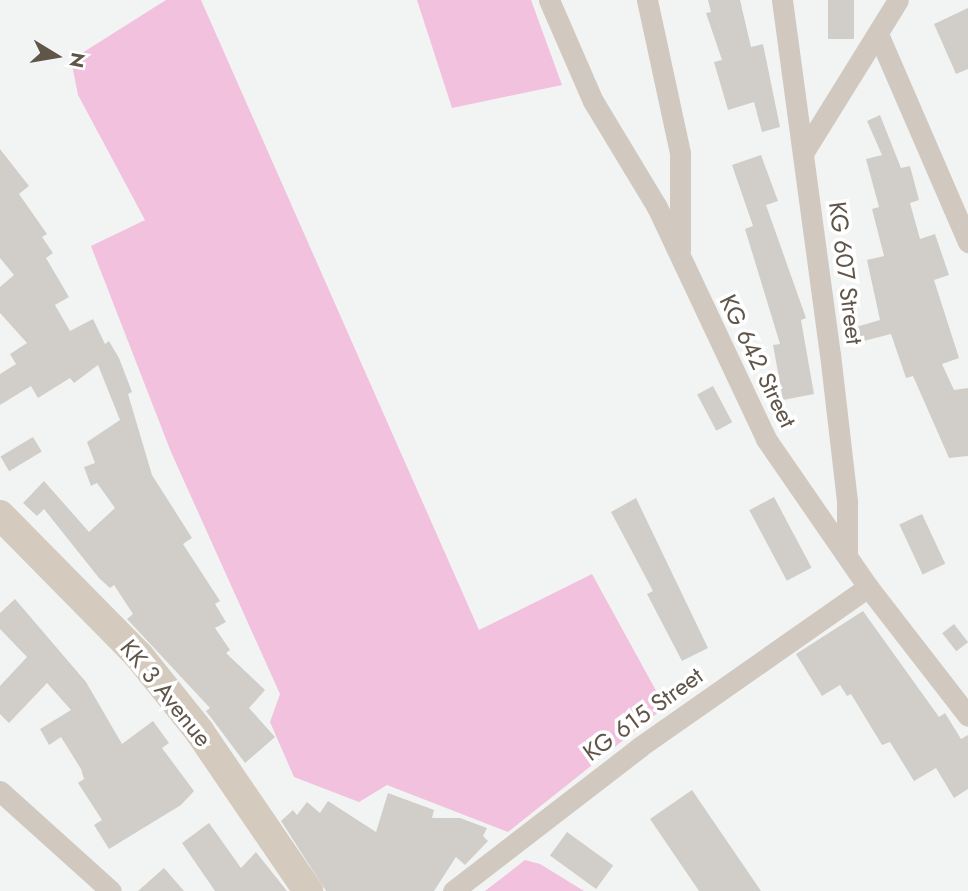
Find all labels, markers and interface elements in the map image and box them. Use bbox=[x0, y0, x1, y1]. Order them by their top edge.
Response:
north arrow bbox=[21, 21, 91, 91]
text: N bbox=[62, 50, 92, 70]
street label: KG 607 Street bbox=[823, 200, 869, 346]
street label: KG 642 Street bbox=[713, 290, 803, 432]
street label: KK 3 Avenue bbox=[114, 634, 218, 752]
street label: KG 615 Street bbox=[578, 661, 708, 767]

